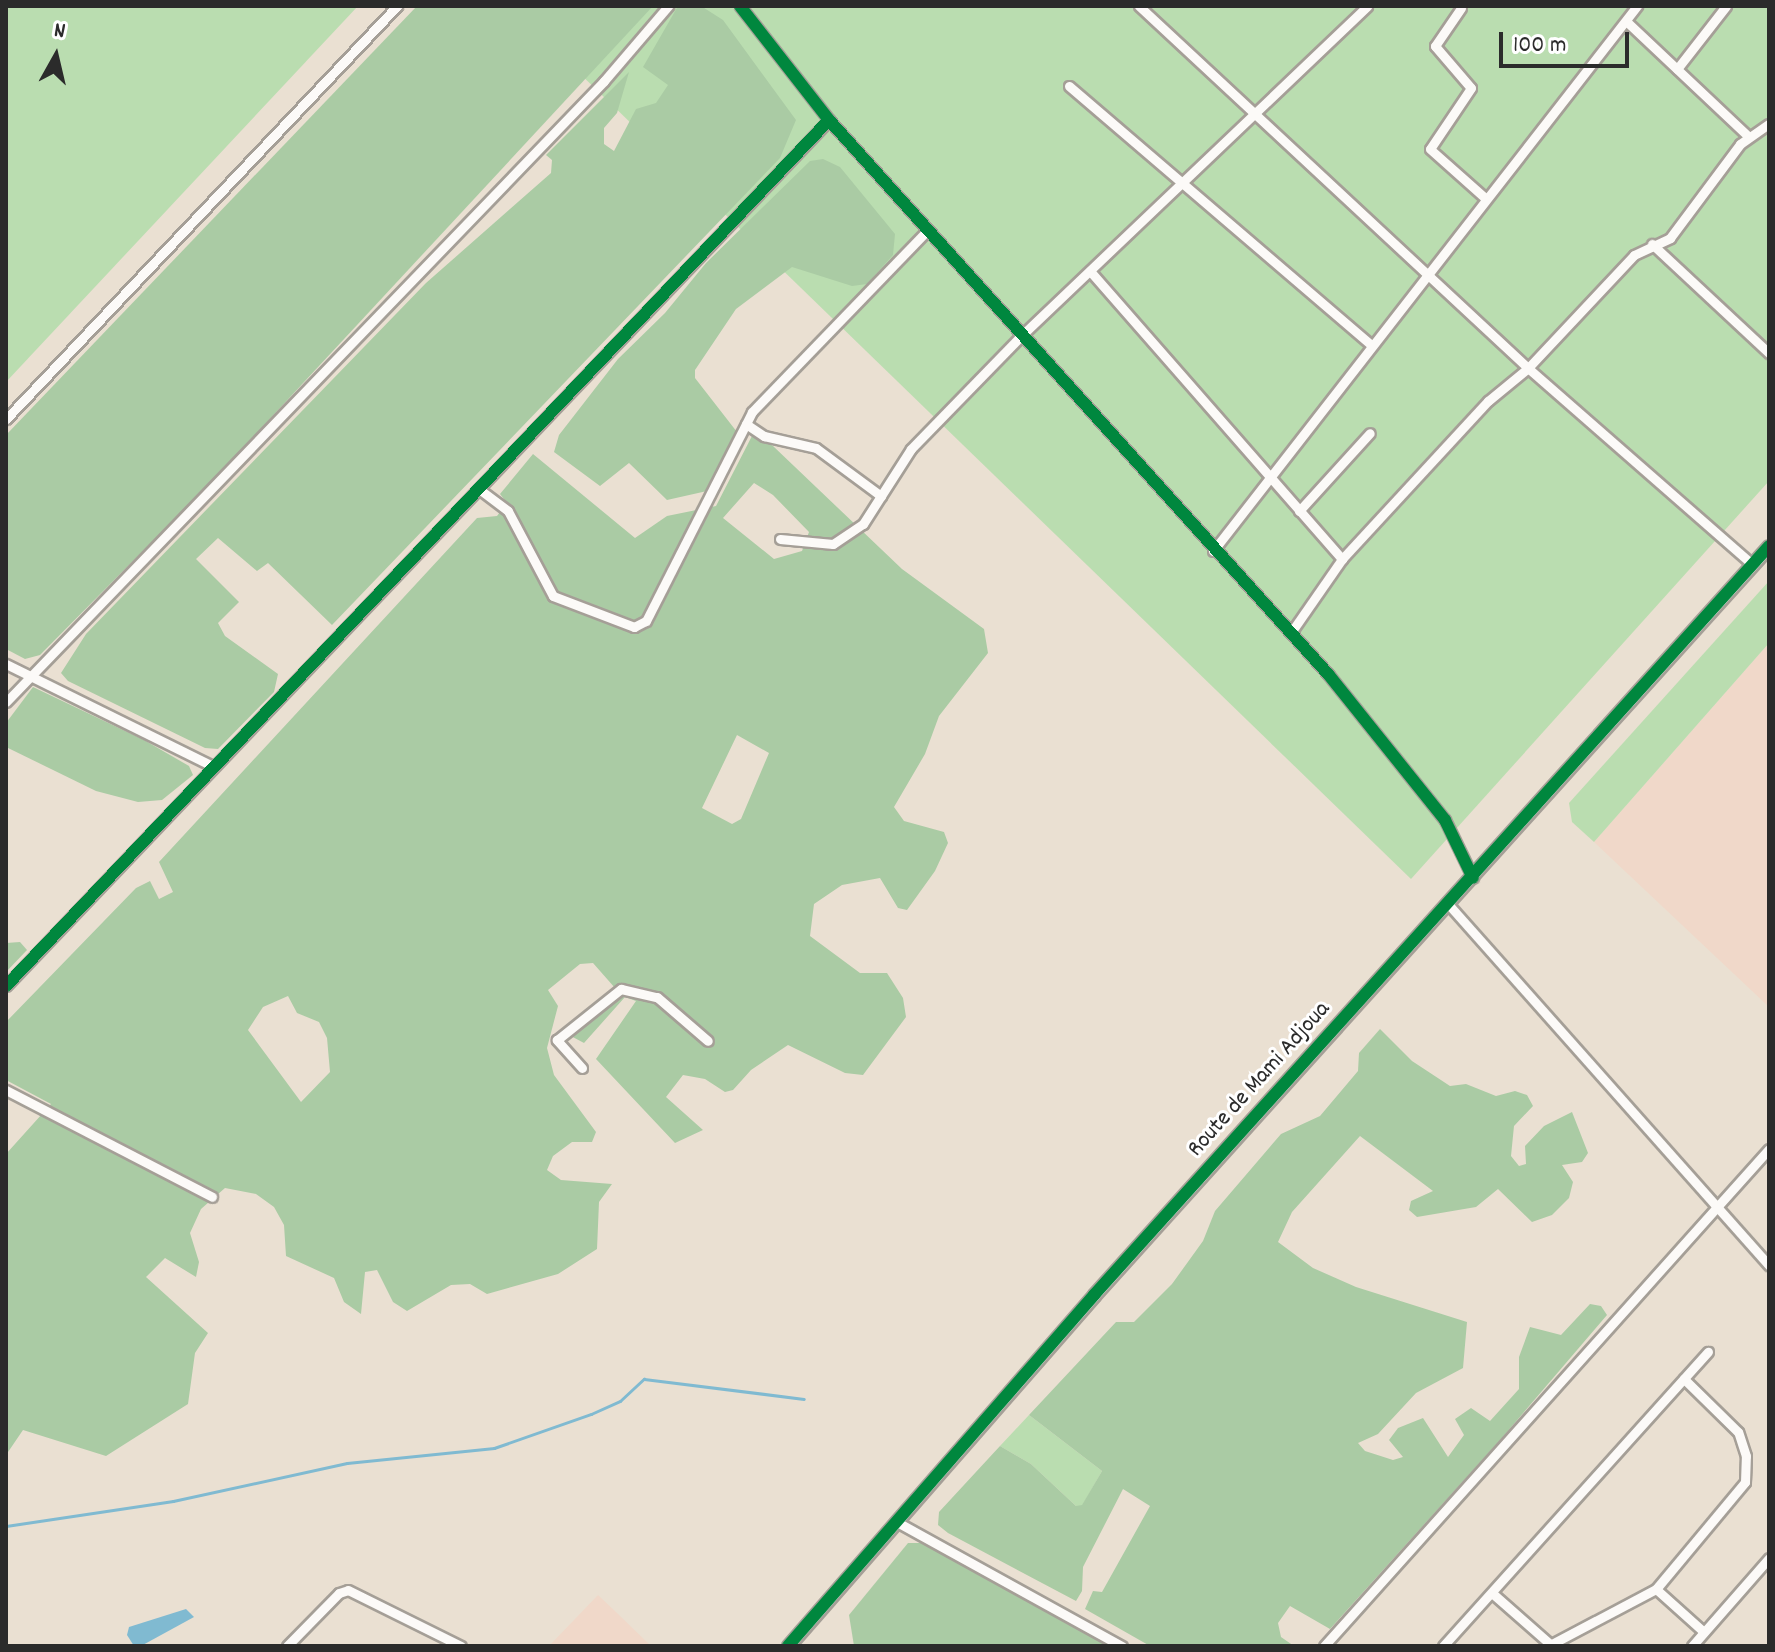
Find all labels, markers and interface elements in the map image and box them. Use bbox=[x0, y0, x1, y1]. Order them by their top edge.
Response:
north arrow bbox=[16, 16, 96, 96]
text: N bbox=[52, 16, 67, 48]
scale bar bbox=[1503, 16, 1633, 66]
text: 100 m bbox=[1513, 29, 1566, 63]
street label: Route de Mami Adjoua bbox=[1183, 996, 1337, 1164]

